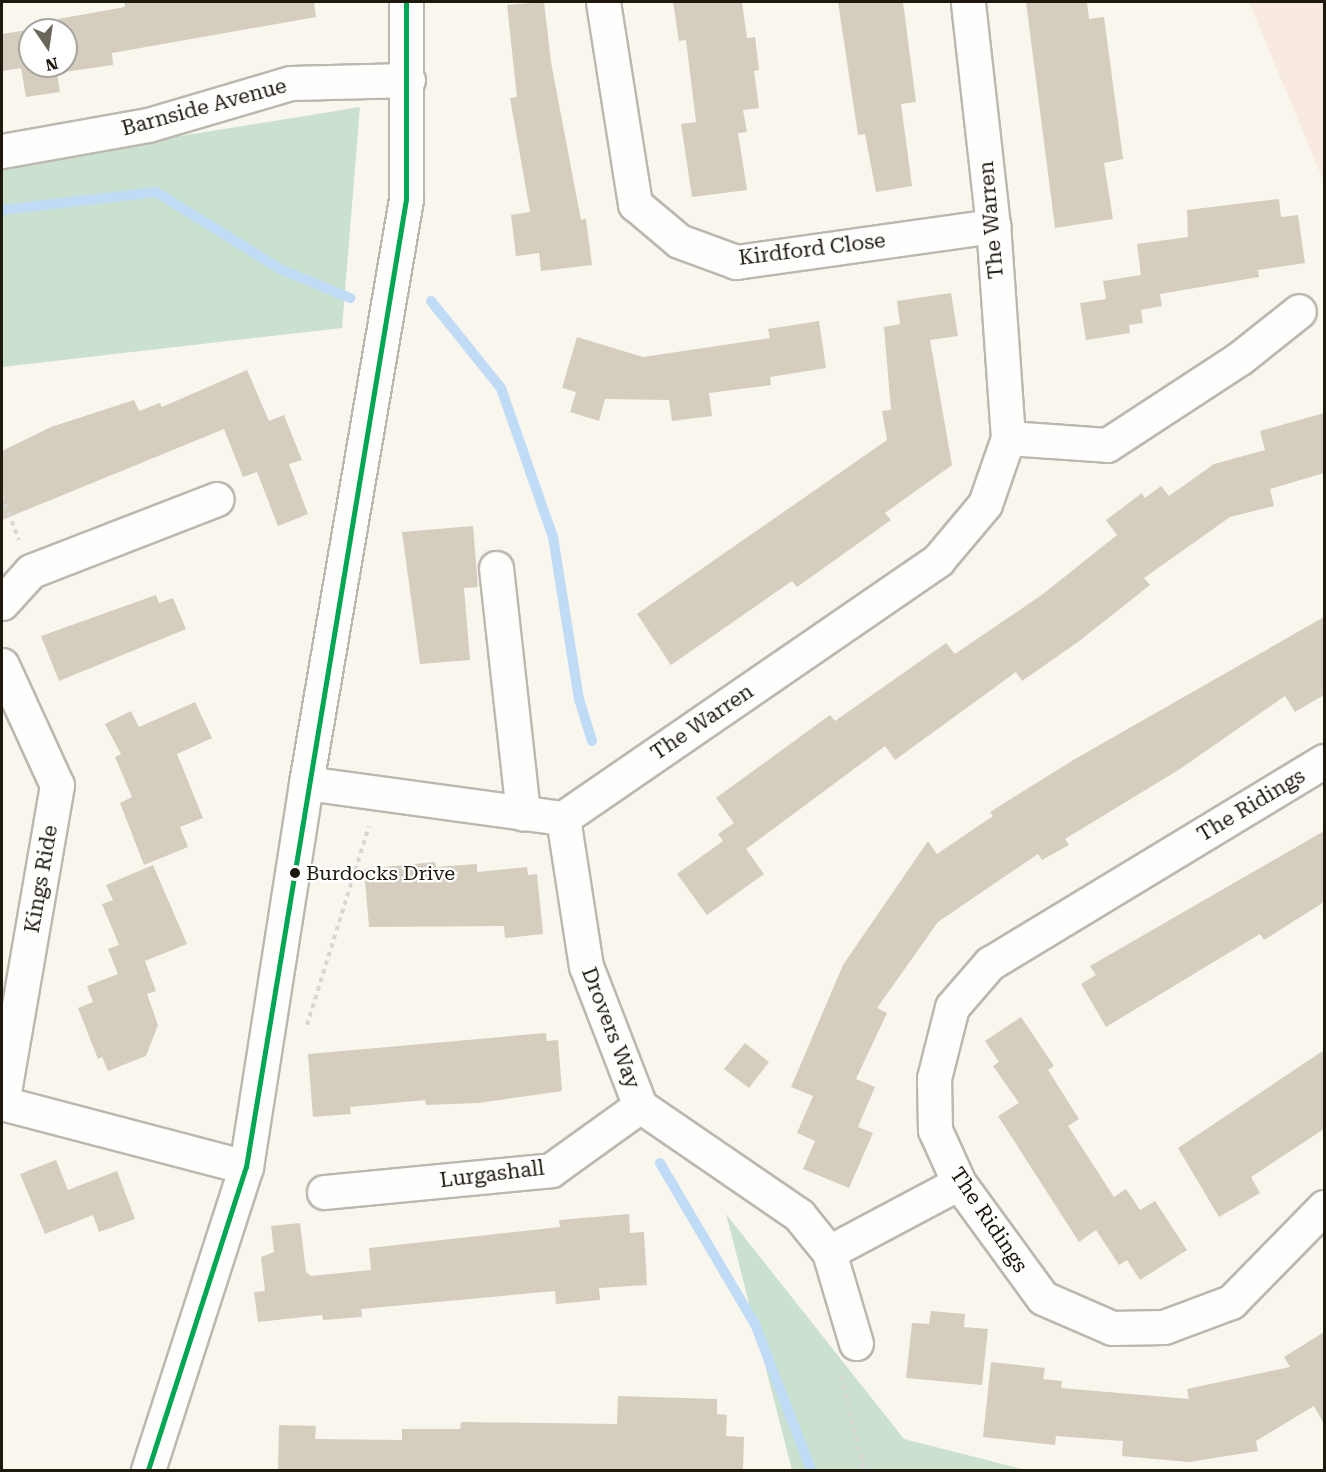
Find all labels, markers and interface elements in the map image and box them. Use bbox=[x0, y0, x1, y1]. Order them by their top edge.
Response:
north arrow bbox=[18, 18, 78, 78]
text: N bbox=[44, 53, 60, 75]
street label: Barnside Avenue bbox=[119, 73, 289, 141]
street label: The Warren bbox=[973, 160, 1009, 280]
street label: Kirdford Close bbox=[737, 227, 887, 271]
street label: The Warren bbox=[646, 678, 758, 766]
street label: The Ridings bbox=[1193, 763, 1309, 847]
street label: Kings Ride bbox=[19, 823, 63, 935]
place label: Burdocks Drive bbox=[306, 861, 455, 885]
marker: Burdocks Drive bbox=[289, 867, 301, 879]
street label: Drovers Way bbox=[576, 964, 646, 1092]
street label: Lurgashall bbox=[438, 1155, 546, 1193]
street label: The Ridings bbox=[945, 1163, 1033, 1277]

